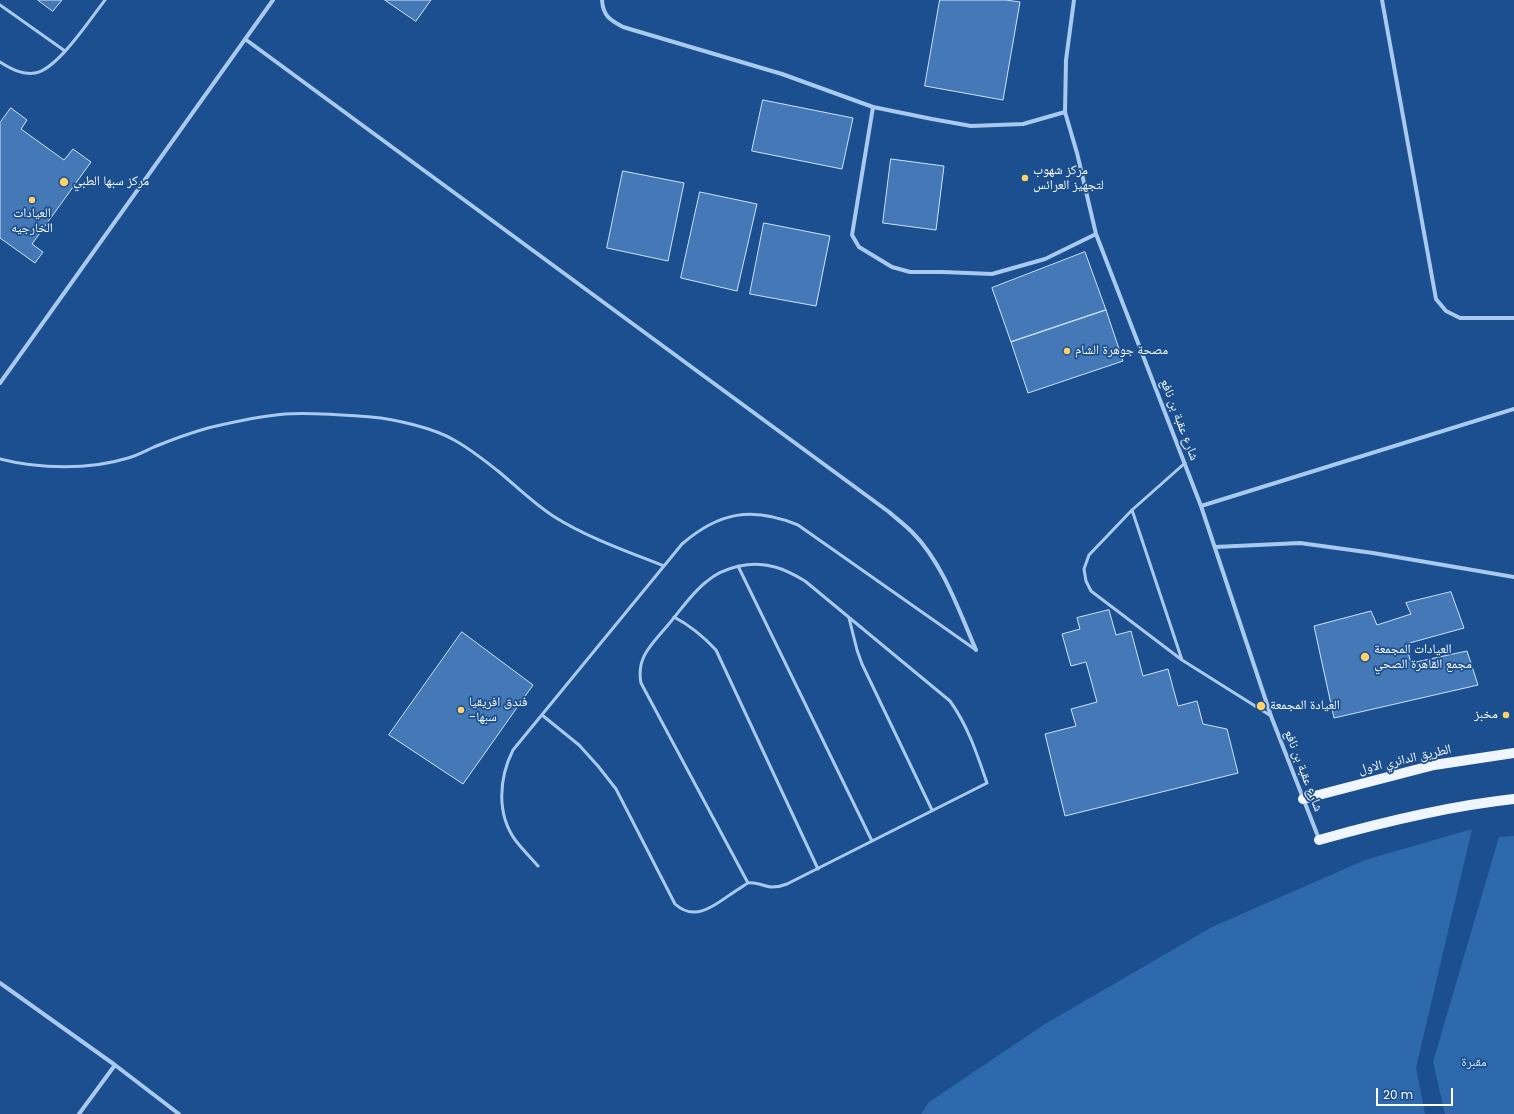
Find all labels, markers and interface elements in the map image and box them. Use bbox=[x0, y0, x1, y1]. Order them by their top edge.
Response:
place label: مركز شهوب لتجهيز العرائس bbox=[1033, 163, 1104, 194]
marker: مركز شهوب لتجهيز العرائس bbox=[1020, 173, 1030, 183]
place label: مركز سبها الطبي bbox=[73, 174, 149, 190]
marker: مركز سبها الطبي bbox=[58, 176, 70, 188]
marker: العيادات الخارجيه bbox=[27, 195, 37, 205]
place label: العيادات الخارجيه bbox=[11, 206, 53, 237]
place label: مصحة جوهرة الشام bbox=[1075, 343, 1168, 359]
marker: مصحة جوهرة الشام bbox=[1062, 346, 1072, 356]
street label: شارع عقبة بن نافع bbox=[1156, 377, 1202, 463]
place label: العيادات المجمعة مجمع القاهرة الصحي bbox=[1374, 642, 1472, 673]
marker: العيادات المجمعة مجمع القاهرة الصحي bbox=[1359, 651, 1371, 663]
place label: فندق افريقيا -سبها bbox=[469, 695, 528, 726]
place label: العيادة المجمعة bbox=[1270, 698, 1340, 714]
marker: العيادة المجمعة bbox=[1255, 700, 1267, 712]
marker: فندق افريقيا -سبها bbox=[456, 705, 466, 715]
place label: مخبز bbox=[1474, 707, 1498, 723]
marker: مخبز bbox=[1501, 710, 1511, 720]
street label: شارع عقبة بن نافع bbox=[1280, 728, 1326, 814]
street label: الطريق الدائري الاول bbox=[1357, 742, 1453, 778]
park label: مقبرة bbox=[1461, 1055, 1487, 1071]
scale bar bbox=[1378, 1080, 1455, 1106]
text: 20 m bbox=[1383, 1086, 1413, 1103]

